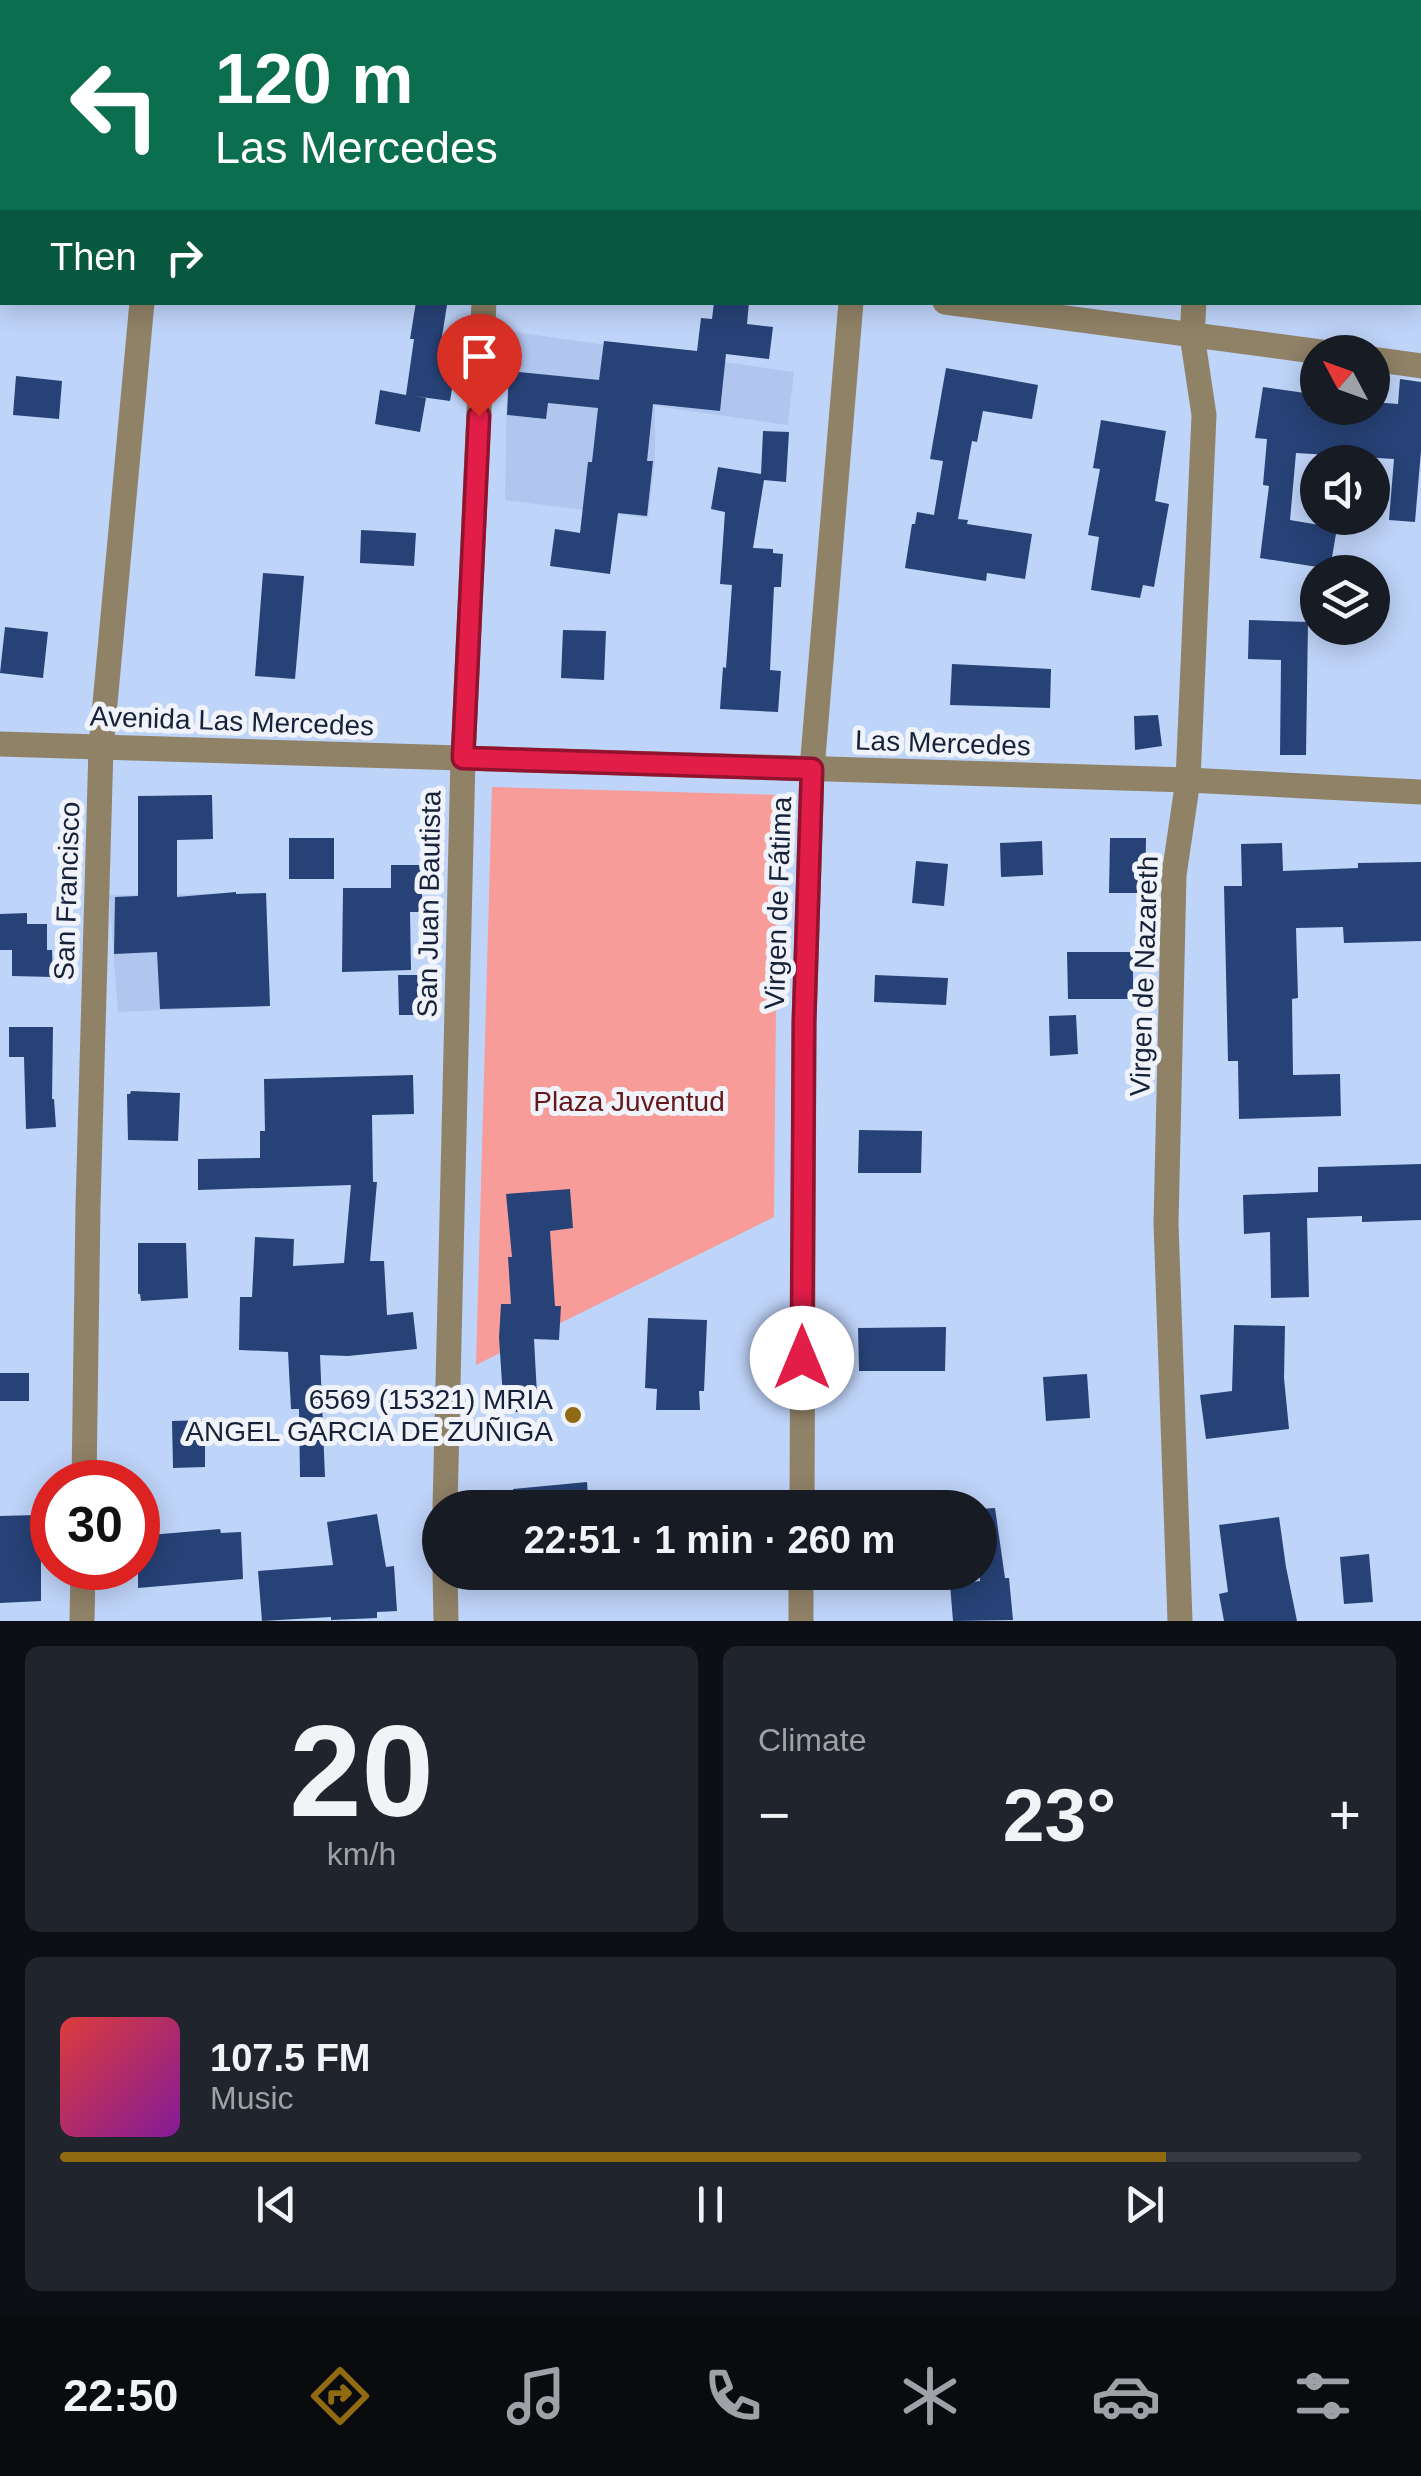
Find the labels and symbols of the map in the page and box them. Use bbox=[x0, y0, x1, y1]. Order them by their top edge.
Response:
pin bbox=[437, 314, 522, 417]
north arrow bbox=[1300, 335, 1390, 425]
street label: Avenida Las Mercedes bbox=[89, 701, 375, 741]
street label: Las Mercedes bbox=[855, 724, 1031, 762]
street label: San Juan Bautista bbox=[412, 790, 446, 1018]
street label: Virgen de Fátima bbox=[759, 796, 797, 1010]
street label: San Francisco bbox=[48, 801, 86, 981]
street label: Virgen de Nazareth bbox=[1124, 855, 1164, 1097]
park label: Plaza Juventud bbox=[533, 1086, 725, 1117]
position arrow bbox=[750, 1306, 854, 1410]
place label: 6569 (15321) MRIA ANGEL GARCIA DE ZUÑIGA bbox=[185, 1384, 553, 1447]
marker: 6569 (15321) MRIA ANGEL GARCIA DE ZUÑIGA bbox=[562, 1404, 584, 1426]
speed limit sign: 30 bbox=[30, 1460, 160, 1590]

